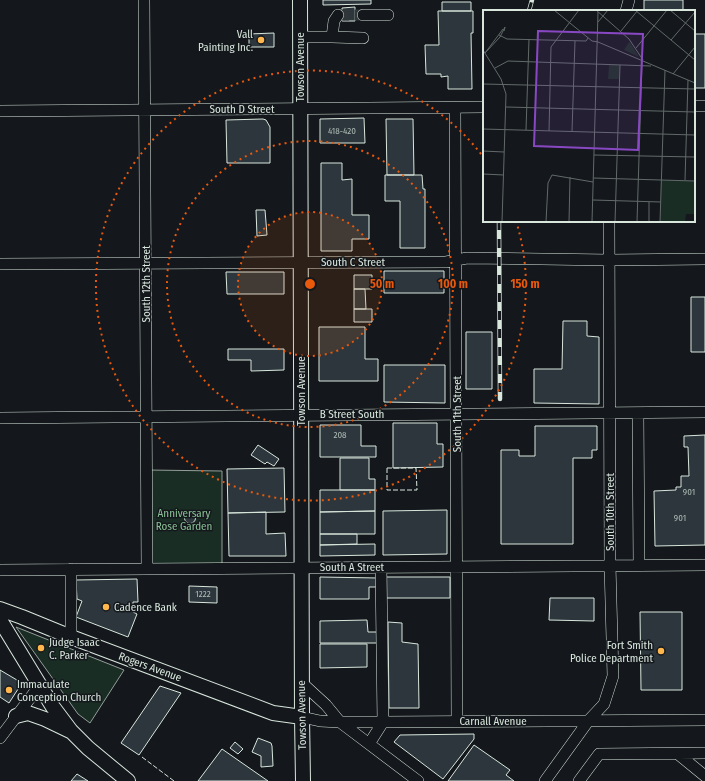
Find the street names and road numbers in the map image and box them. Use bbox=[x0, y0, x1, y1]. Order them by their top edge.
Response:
street label: Towson Avenue bbox=[294, 32, 307, 102]
street label: South D Street bbox=[210, 103, 275, 116]
street label: South 12th Street bbox=[140, 245, 153, 323]
street label: South C Street bbox=[321, 256, 385, 269]
street label: Towson Avenue bbox=[295, 356, 308, 426]
street label: South 11th Street bbox=[451, 375, 464, 452]
street label: B Street South bbox=[320, 408, 384, 421]
street label: South 10th Street bbox=[604, 473, 617, 551]
street label: South A Street bbox=[320, 561, 385, 574]
street label: Rogers Avenue bbox=[117, 650, 183, 684]
street label: Towson Avenue bbox=[295, 680, 309, 750]
street label: Carnall Avenue bbox=[459, 715, 527, 728]

